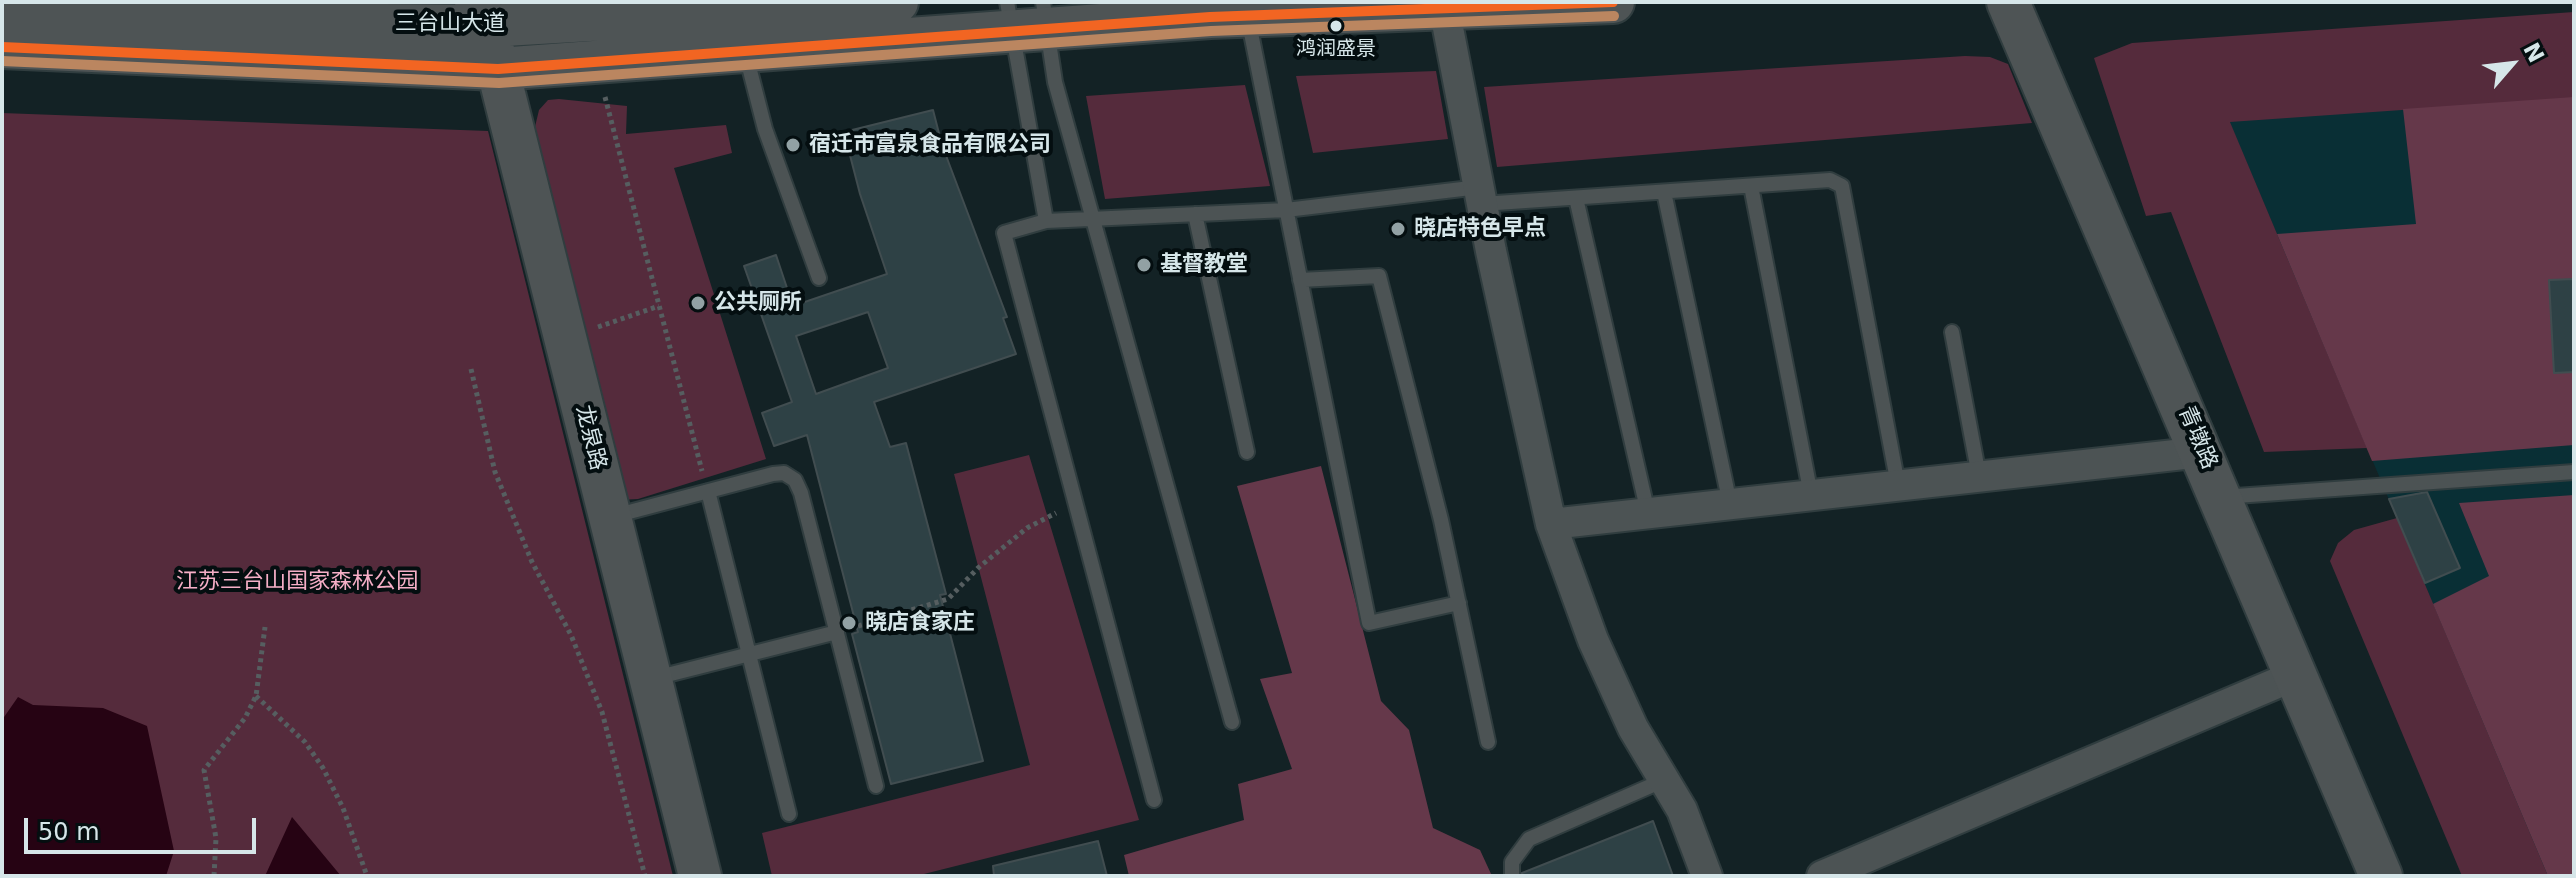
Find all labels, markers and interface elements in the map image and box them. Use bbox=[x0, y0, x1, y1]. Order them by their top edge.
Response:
street label: 三台山大道 bbox=[395, 11, 505, 37]
marker: 鸿润盛景 bbox=[1328, 18, 1344, 34]
north arrow bbox=[2472, 24, 2552, 104]
place label: 鸿润盛景 bbox=[1296, 38, 1376, 62]
text: N bbox=[2518, 38, 2549, 66]
place label: 宿迁市富泉食品有限公司 bbox=[809, 132, 1051, 158]
marker: 宿迁市富泉食品有限公司 bbox=[784, 136, 802, 154]
place label: 晓店特色早点 bbox=[1414, 216, 1546, 242]
marker: 晓店特色早点 bbox=[1389, 220, 1407, 238]
place label: 基督教堂 bbox=[1160, 252, 1248, 278]
marker: 基督教堂 bbox=[1135, 256, 1153, 274]
place label: 公共厕所 bbox=[714, 290, 802, 316]
marker: 公共厕所 bbox=[689, 294, 707, 312]
street label: 青墩路 bbox=[2172, 402, 2222, 474]
street label: 龙泉路 bbox=[569, 403, 611, 473]
park label: 江苏三台山国家森林公园 bbox=[176, 569, 418, 595]
place label: 晓店食家庄 bbox=[865, 610, 975, 636]
marker: 晓店食家庄 bbox=[840, 614, 858, 632]
scale bar bbox=[28, 802, 260, 852]
text: 50 m bbox=[38, 818, 100, 846]

